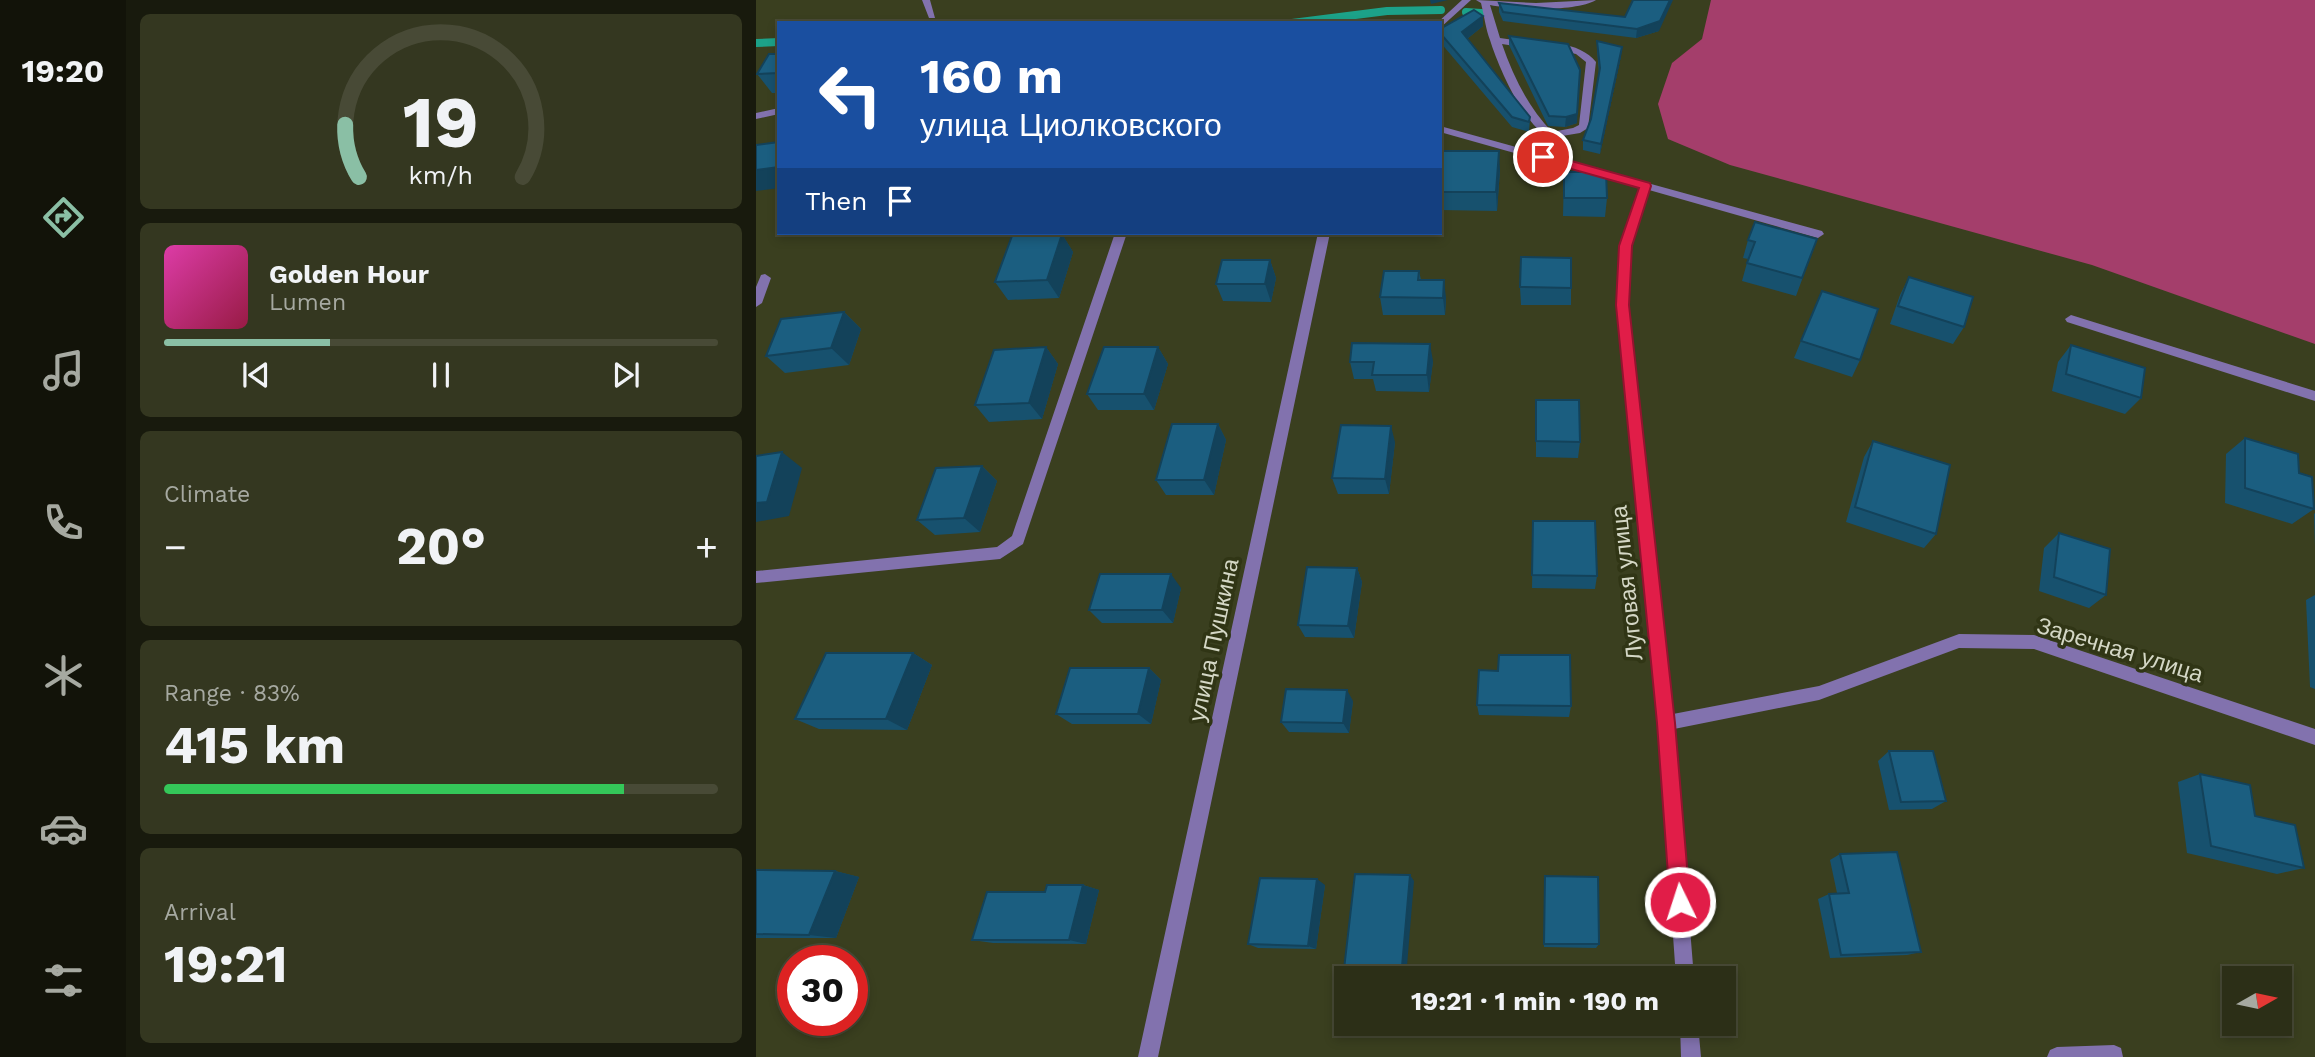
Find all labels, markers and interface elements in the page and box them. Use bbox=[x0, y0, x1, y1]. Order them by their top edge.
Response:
text: 160 m bbox=[920, 47, 1063, 105]
icon: left bbox=[805, 49, 896, 140]
text: 19:20 bbox=[22, 52, 104, 90]
text: 19 bbox=[403, 80, 479, 166]
text: улица Циолковского bbox=[920, 106, 1222, 144]
pin bbox=[1513, 127, 1573, 187]
icon: arrive bbox=[1524, 138, 1562, 176]
text: km/h bbox=[409, 161, 473, 190]
icon: arrive bbox=[881, 182, 919, 220]
text: Then bbox=[805, 186, 867, 216]
icon: directions bbox=[39, 193, 88, 242]
text: Golden Hour bbox=[269, 259, 429, 289]
text: Lumen bbox=[269, 289, 346, 316]
icon: music bbox=[39, 346, 88, 395]
icon: previous bbox=[237, 356, 275, 394]
icon: pause bbox=[422, 356, 460, 394]
icon: next bbox=[607, 356, 645, 394]
text: Climate bbox=[164, 481, 250, 508]
icon: phone bbox=[39, 498, 88, 547]
street label: Луговая улица bbox=[1605, 504, 1649, 662]
text: 20° bbox=[396, 516, 486, 577]
text: − bbox=[164, 525, 187, 569]
text: + bbox=[695, 525, 718, 569]
street label: улица Пушкина bbox=[1184, 556, 1244, 724]
street label: Заречная улица bbox=[2034, 612, 2207, 688]
icon: climate bbox=[39, 651, 88, 700]
text: Range · 83% bbox=[164, 680, 300, 707]
text: 415 km bbox=[164, 715, 345, 776]
icon: car bbox=[39, 804, 88, 853]
position arrow bbox=[1643, 865, 1717, 939]
text: Arrival bbox=[164, 899, 236, 926]
text: 19:21 bbox=[164, 934, 288, 995]
speed limit sign: 30 bbox=[777, 945, 868, 1036]
icon: filters bbox=[39, 956, 88, 1005]
north arrow bbox=[2222, 966, 2292, 1036]
map controls bbox=[2222, 966, 2292, 1036]
text: 19:21 · 1 min · 190 m bbox=[1411, 986, 1659, 1016]

